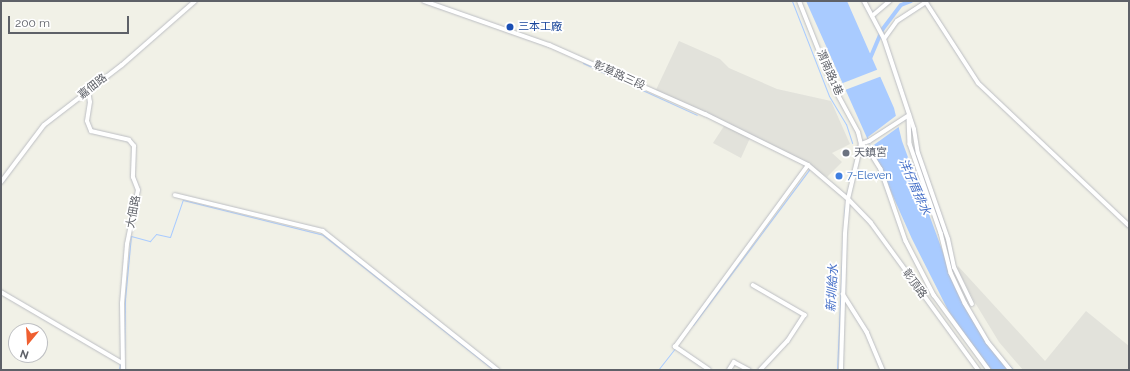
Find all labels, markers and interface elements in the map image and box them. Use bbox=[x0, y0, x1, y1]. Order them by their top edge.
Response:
scale bar bbox=[10, 8, 131, 34]
text: 200 m bbox=[15, 16, 50, 30]
place label: 三本工廠 bbox=[518, 20, 562, 34]
marker: 三本工廠 bbox=[505, 22, 515, 32]
street label: 渭南路1巷 bbox=[813, 48, 845, 98]
street label: 彰草路三段 bbox=[591, 59, 647, 93]
street label: 嘉佃路 bbox=[76, 72, 110, 102]
place label: 天鎮宮 bbox=[854, 146, 887, 160]
marker: 天鎮宮 bbox=[841, 148, 851, 158]
water label: 洋仔厝排水 bbox=[895, 157, 933, 217]
place label: 7-Eleven bbox=[847, 169, 892, 183]
marker: 7-Eleven bbox=[834, 171, 844, 181]
street label: 大佃路 bbox=[124, 195, 144, 229]
water label: 新圳給水 bbox=[825, 264, 841, 312]
street label: 彰頂路 bbox=[899, 267, 929, 301]
north arrow bbox=[8, 323, 48, 363]
text: N bbox=[18, 346, 30, 361]

